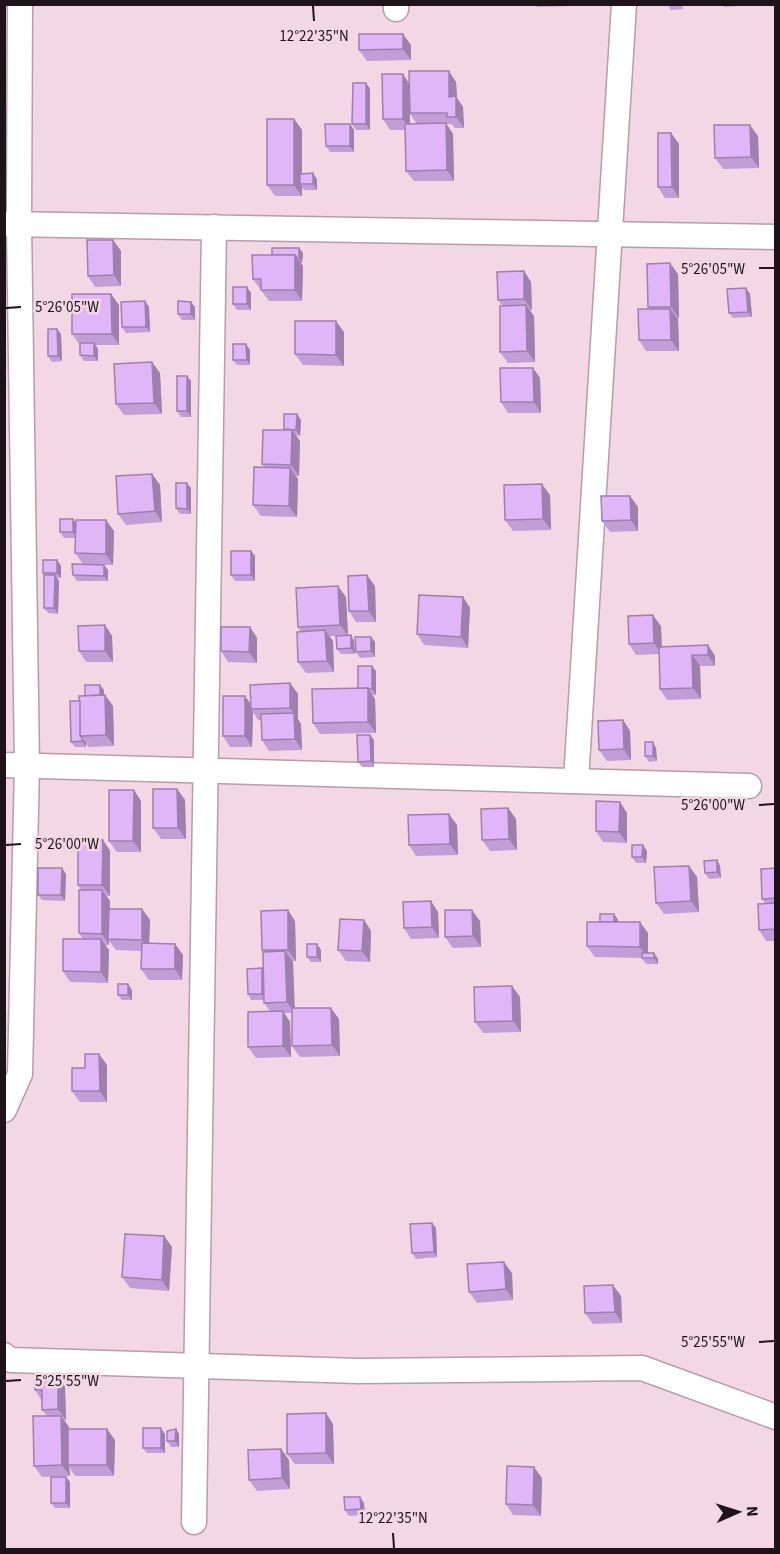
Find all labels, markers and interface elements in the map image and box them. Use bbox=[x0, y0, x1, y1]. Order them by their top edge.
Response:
text: 12°22'35"N bbox=[279, 26, 349, 47]
text: 5°26'05"W bbox=[681, 259, 745, 280]
text: 5°26'05"W bbox=[35, 297, 99, 318]
text: 5°26'00"W bbox=[681, 795, 745, 816]
text: 5°26'00"W bbox=[35, 834, 99, 855]
text: 5°25'55"W bbox=[681, 1332, 745, 1353]
text: 5°25'55"W bbox=[35, 1371, 99, 1392]
north arrow bbox=[708, 1482, 768, 1542]
text: N bbox=[741, 1505, 763, 1517]
text: 12°22'35"N bbox=[358, 1508, 428, 1529]

